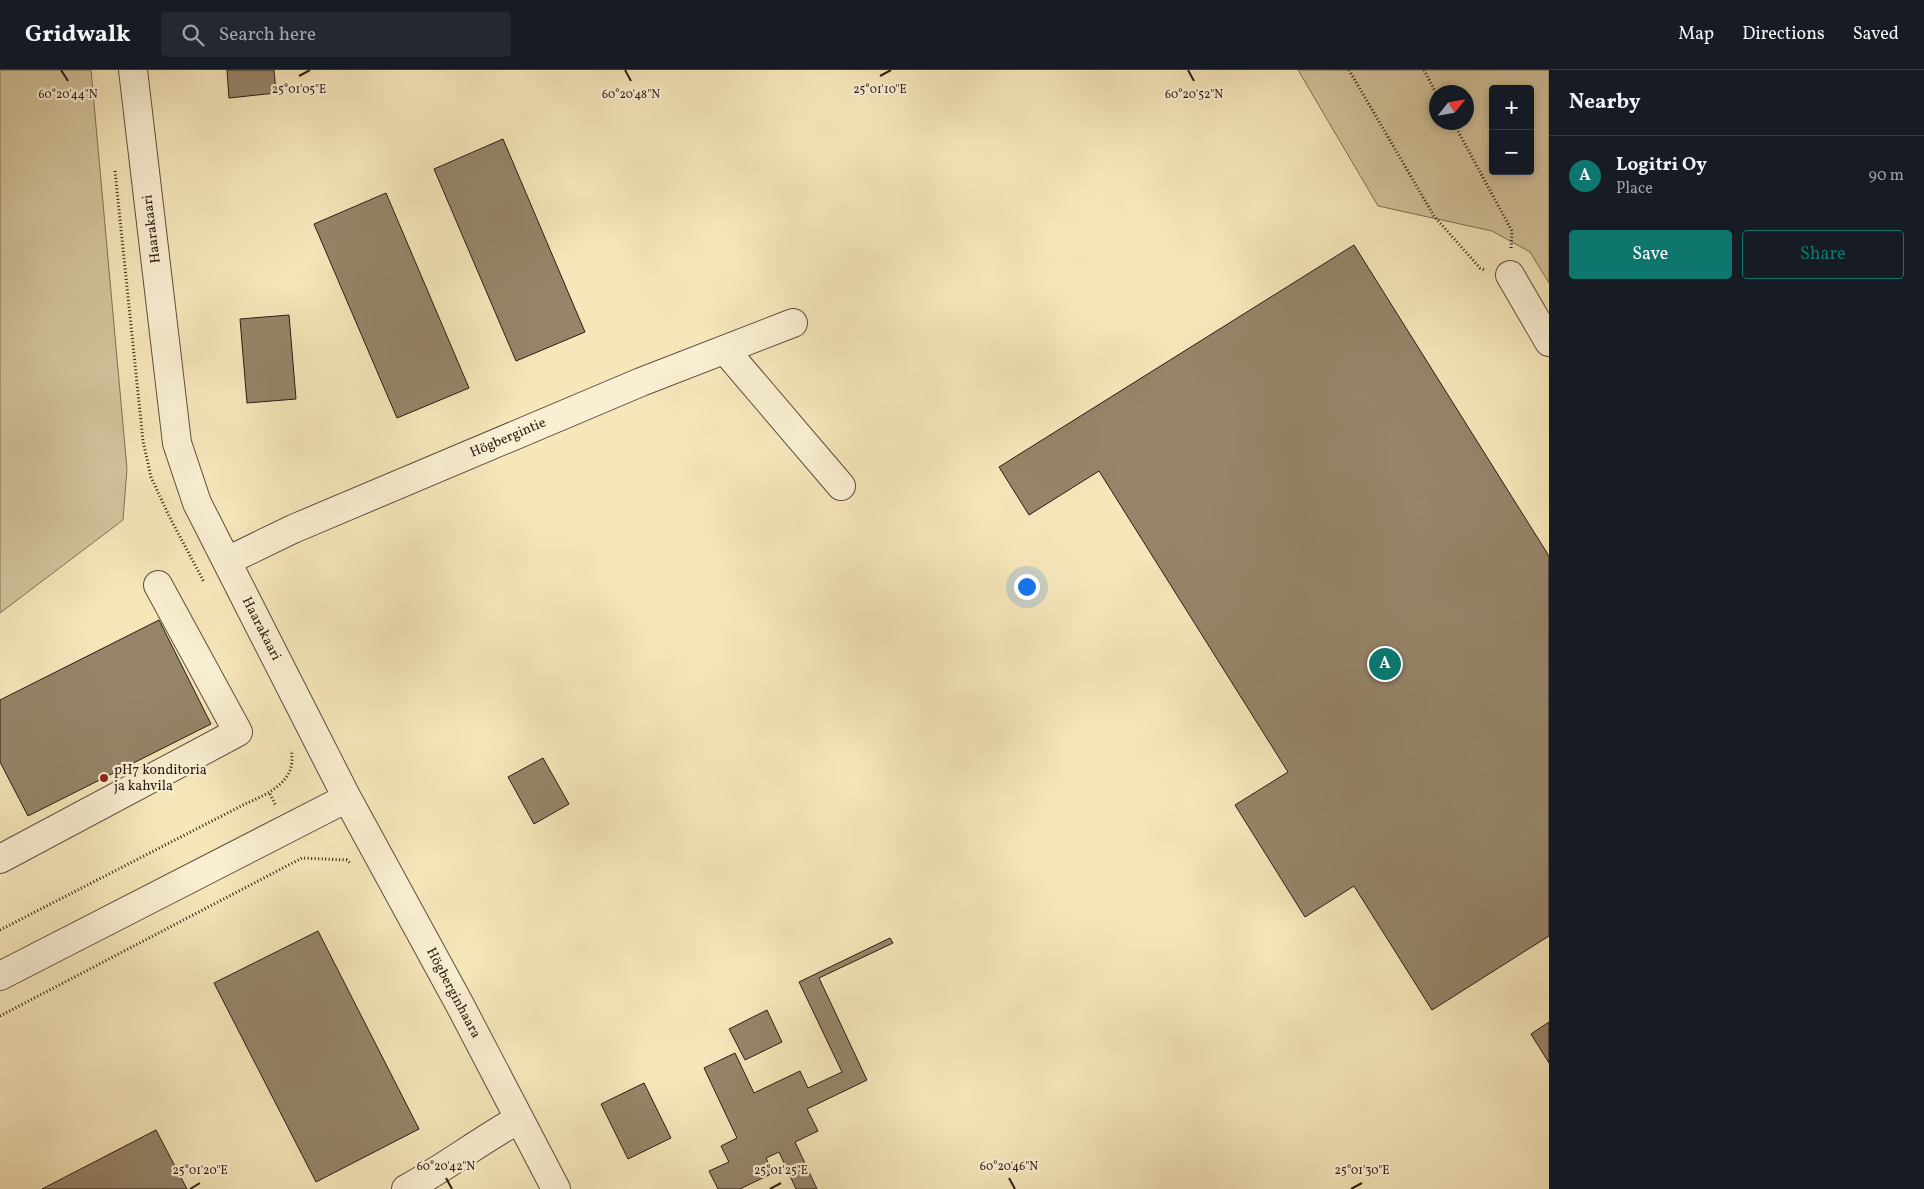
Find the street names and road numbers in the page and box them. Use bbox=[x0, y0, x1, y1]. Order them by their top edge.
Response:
street label: Haarakaari bbox=[138, 194, 166, 264]
street label: Högbergintie bbox=[467, 413, 549, 463]
street label: Haarakaari bbox=[237, 594, 285, 664]
street label: Högberginhaara bbox=[421, 944, 485, 1042]

